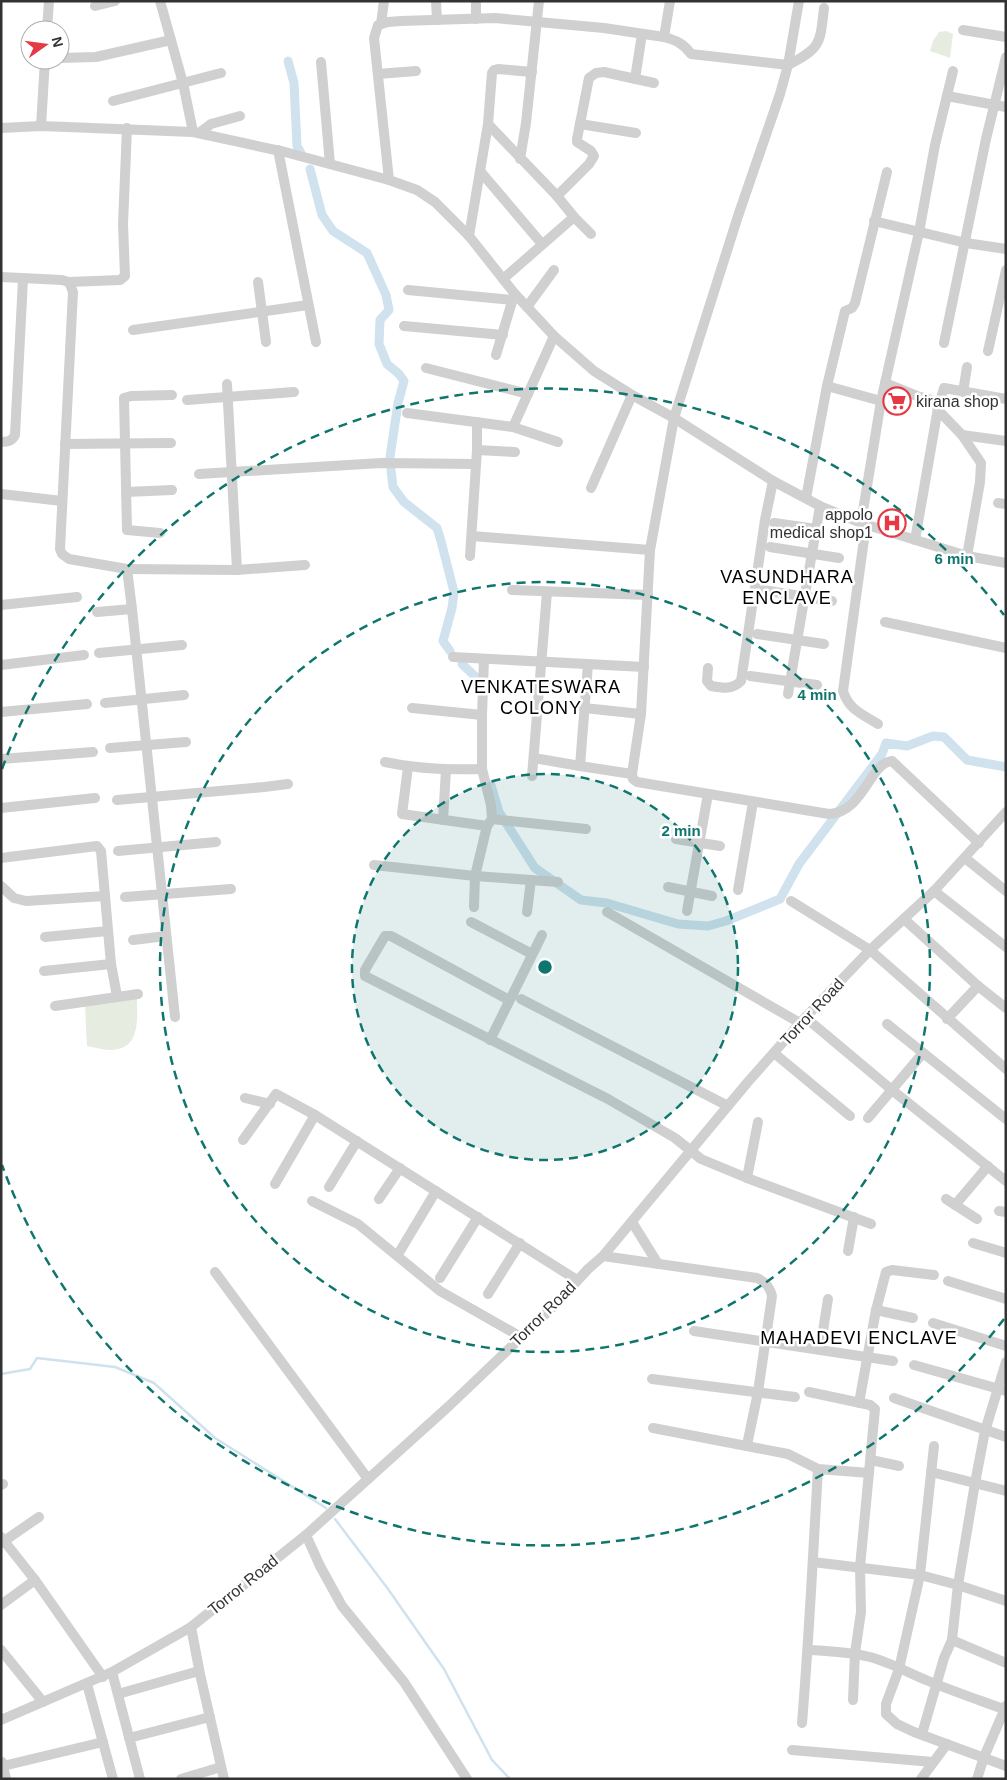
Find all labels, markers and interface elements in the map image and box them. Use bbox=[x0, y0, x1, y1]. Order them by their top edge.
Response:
north arrow bbox=[20, 20, 70, 70]
text: N bbox=[49, 35, 67, 49]
supermarket icon: kirana shop bbox=[882, 386, 912, 416]
place label: kirana shop bbox=[916, 393, 999, 410]
place label: appolo medical shop1 bbox=[770, 506, 873, 541]
hospital icon: appolo medical shop1 bbox=[877, 508, 907, 538]
text: 6 min bbox=[934, 550, 974, 567]
district label: VASUNDHARA ENCLAVE bbox=[720, 567, 854, 608]
district label: VENKATESWARA COLONY bbox=[461, 677, 621, 718]
text: 4 min bbox=[797, 686, 837, 703]
text: 2 min bbox=[661, 822, 701, 839]
centre of rings bbox=[536, 958, 554, 976]
street label: Torror Road bbox=[777, 975, 847, 1049]
street label: Torror Road bbox=[507, 1278, 579, 1350]
district label: MAHADEVI ENCLAVE bbox=[760, 1328, 958, 1348]
street label: Torror Road bbox=[205, 1552, 281, 1618]

